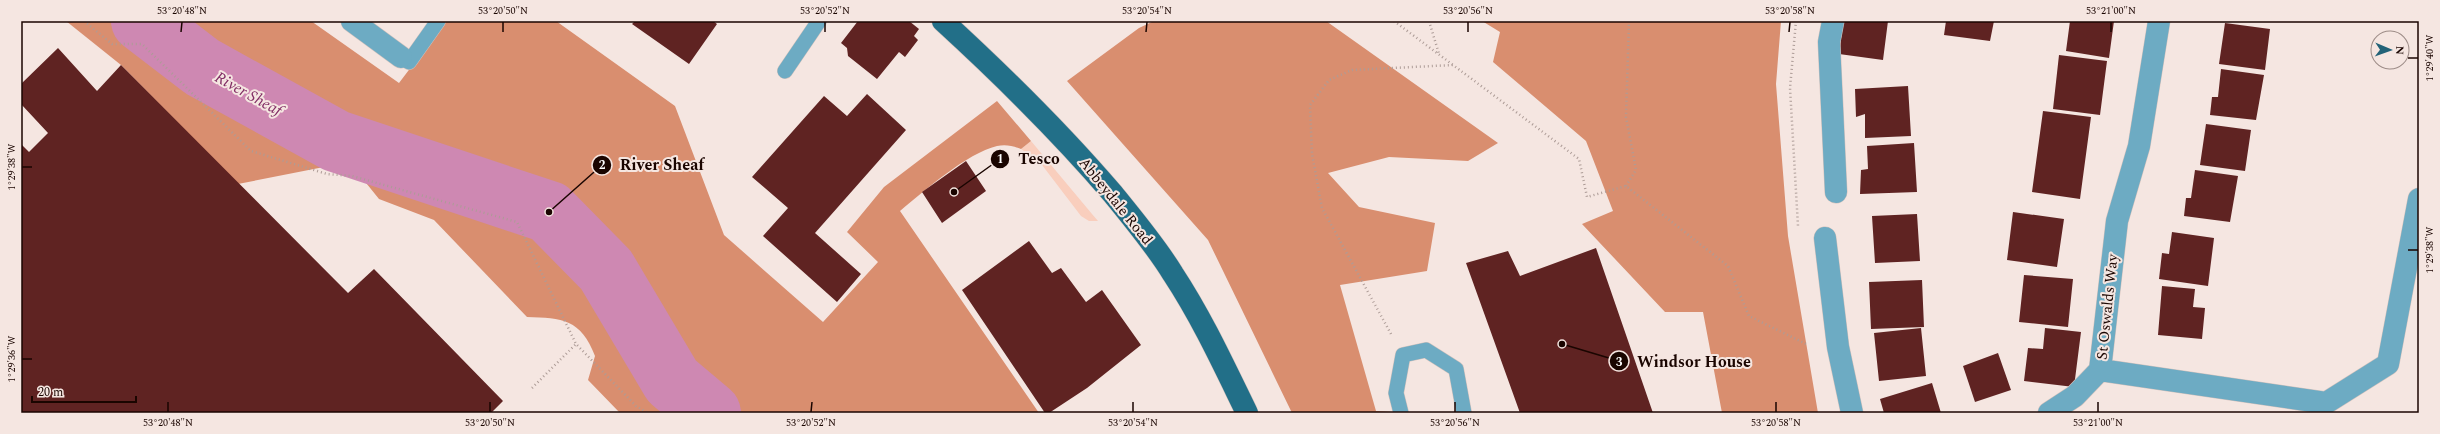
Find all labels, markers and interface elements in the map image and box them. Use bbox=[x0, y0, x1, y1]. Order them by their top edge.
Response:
text: 53°20'48"N bbox=[157, 3, 207, 19]
text: 53°20'50"N bbox=[478, 3, 528, 19]
text: 53°20'52"N bbox=[800, 3, 850, 19]
text: 53°20'54"N bbox=[1122, 3, 1172, 19]
text: 53°20'56"N bbox=[1443, 3, 1493, 19]
text: 53°20'58"N bbox=[1765, 3, 1815, 19]
text: 53°21'00"N bbox=[2086, 3, 2136, 19]
north arrow bbox=[2370, 30, 2410, 70]
text: 1°29'40"W bbox=[2422, 34, 2438, 81]
text: N bbox=[2391, 46, 2408, 55]
water label: River Sheaf bbox=[210, 65, 289, 124]
text: 1°29'38"W bbox=[4, 143, 20, 190]
callout: Tesco bbox=[990, 145, 1067, 173]
text: Tesco bbox=[1018, 147, 1060, 171]
text: 1 bbox=[997, 150, 1003, 169]
callout: River Sheaf bbox=[592, 151, 713, 179]
street label: Abbeydale Road bbox=[1073, 152, 1158, 250]
text: River Sheaf bbox=[620, 153, 705, 177]
text: 2 bbox=[599, 156, 606, 175]
text: 1°29'38"W bbox=[2422, 226, 2438, 273]
street label: St Oswalds Way bbox=[2091, 252, 2125, 361]
text: 1°29'36"W bbox=[4, 335, 20, 382]
callout: Windsor House bbox=[1609, 347, 1759, 375]
text: Windsor House bbox=[1637, 350, 1751, 374]
text: 3 bbox=[1616, 353, 1623, 372]
scale bar bbox=[32, 378, 136, 404]
text: 20 m bbox=[38, 383, 63, 402]
text: 53°20'48"N bbox=[143, 415, 193, 431]
text: 53°20'50"N bbox=[465, 415, 515, 431]
text: 53°20'52"N bbox=[786, 415, 836, 431]
text: 53°20'54"N bbox=[1108, 415, 1158, 431]
text: 53°20'56"N bbox=[1430, 415, 1480, 431]
text: 53°20'58"N bbox=[1751, 415, 1801, 431]
text: 53°21'00"N bbox=[2073, 415, 2123, 431]

